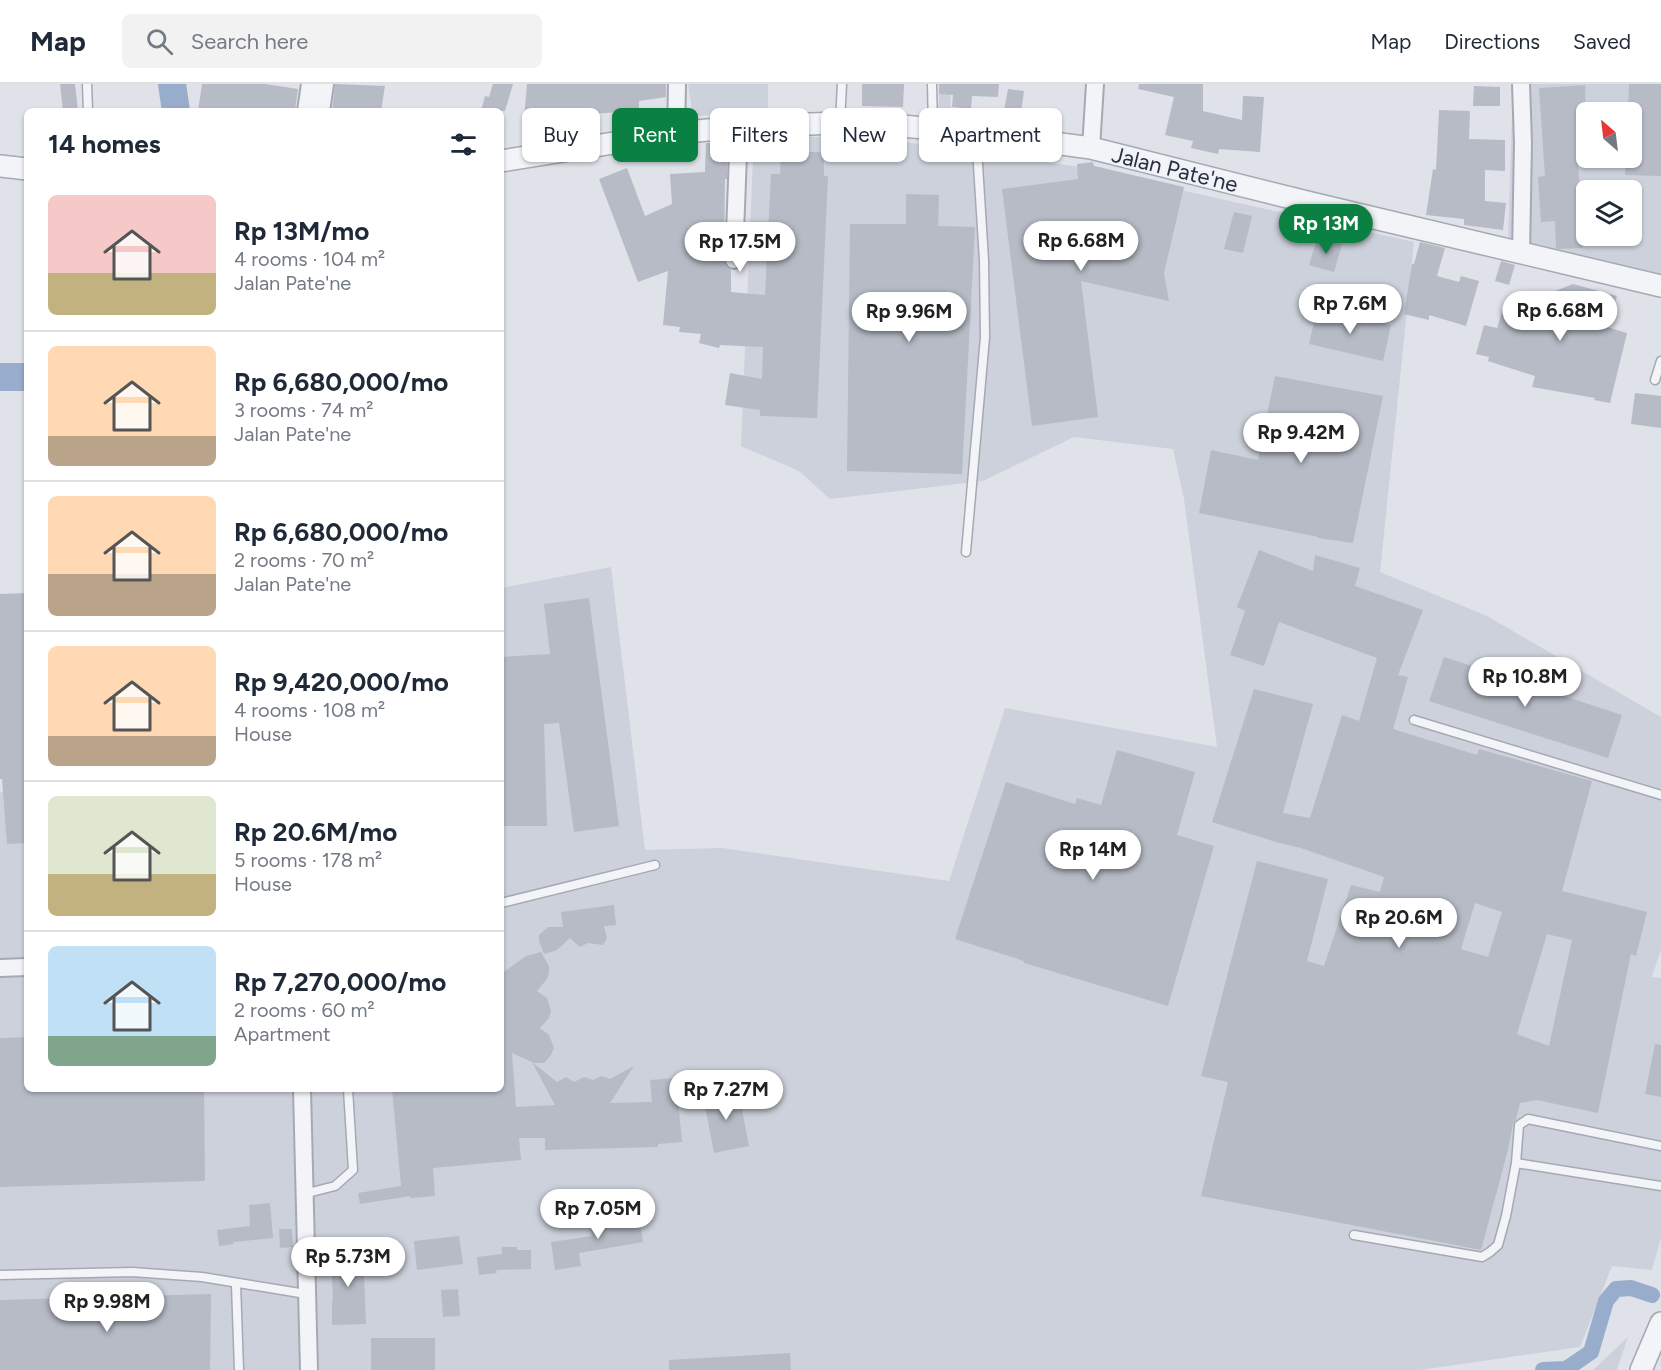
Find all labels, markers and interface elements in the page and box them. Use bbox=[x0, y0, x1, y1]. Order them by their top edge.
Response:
search box bbox=[122, 14, 542, 68]
text: Map bbox=[30, 24, 86, 58]
icon: search bbox=[143, 25, 176, 58]
text: Search here bbox=[191, 28, 308, 55]
text: Map bbox=[1370, 29, 1411, 54]
text: Directions bbox=[1444, 29, 1540, 54]
text: Saved bbox=[1573, 29, 1631, 54]
north arrow bbox=[1576, 102, 1642, 168]
map controls bbox=[1576, 102, 1642, 246]
chip: Buy bbox=[522, 108, 600, 162]
chip: Rent bbox=[612, 108, 698, 162]
chip: Filters bbox=[710, 108, 809, 162]
chip: New bbox=[821, 108, 907, 162]
chip: Apartment bbox=[919, 108, 1062, 162]
text: 14 homes bbox=[48, 128, 161, 160]
icon: filters bbox=[447, 128, 480, 161]
street label: Jalan Pate'ne bbox=[1109, 141, 1241, 198]
button: layers bbox=[1576, 180, 1642, 246]
pin: Rp 13M bbox=[1277, 204, 1375, 255]
text: Rp 13M bbox=[1293, 211, 1359, 235]
text: Rp 13M/mo bbox=[234, 215, 369, 247]
icon: home bbox=[96, 219, 168, 291]
pin: Rp 6.68M bbox=[1019, 221, 1143, 272]
pin: Rp 17.5M bbox=[678, 222, 802, 273]
text: Rp 6.68M bbox=[1037, 228, 1125, 252]
text: Rp 17.5M bbox=[699, 229, 781, 253]
text: 4 rooms · 104 m² bbox=[234, 247, 385, 271]
text: Jalan Pate'ne bbox=[234, 271, 351, 295]
pin: Rp 7.6M bbox=[1295, 284, 1405, 335]
text: Rp 7.6M bbox=[1313, 291, 1387, 315]
pin: Rp 6.68M bbox=[1498, 291, 1622, 342]
pin: Rp 9.96M bbox=[847, 292, 971, 343]
text: Rp 6.68M bbox=[1516, 298, 1604, 322]
text: Rp 9.96M bbox=[866, 299, 952, 323]
text: Rp 6,680,000/mo bbox=[234, 366, 448, 398]
icon: home bbox=[96, 370, 168, 442]
text: 3 rooms · 74 m² bbox=[234, 398, 373, 422]
pin: Rp 9.42M bbox=[1239, 413, 1363, 464]
text: Rp 9.42M bbox=[1257, 420, 1345, 444]
text: Jalan Pate'ne bbox=[234, 422, 351, 446]
text: Rp 6,680,000/mo bbox=[234, 516, 448, 548]
icon: home bbox=[96, 520, 168, 592]
text: 2 rooms · 70 m² bbox=[234, 548, 374, 572]
text: Jalan Pate'ne bbox=[234, 572, 351, 596]
pin: Rp 10.8M bbox=[1463, 657, 1587, 708]
text: Rp 10.8M bbox=[1482, 664, 1568, 688]
text: Rp 9,420,000/mo bbox=[234, 666, 449, 698]
icon: home bbox=[96, 670, 168, 742]
text: 4 rooms · 108 m² bbox=[234, 698, 385, 722]
text: House bbox=[234, 722, 292, 746]
text: Rp 20.6M/mo bbox=[234, 816, 397, 848]
icon: home bbox=[96, 820, 168, 892]
pin: Rp 14M bbox=[1044, 830, 1142, 881]
text: Rp 14M bbox=[1059, 837, 1127, 861]
text: 5 rooms · 178 m² bbox=[234, 848, 382, 872]
text: House bbox=[234, 872, 292, 896]
pin: Rp 20.6M bbox=[1337, 898, 1461, 949]
text: Rp 20.6M bbox=[1355, 905, 1443, 929]
text: Rp 7,270,000/mo bbox=[234, 966, 446, 998]
icon: home bbox=[96, 970, 168, 1042]
text: 2 rooms · 60 m² bbox=[234, 998, 375, 1022]
text: Apartment bbox=[234, 1022, 331, 1046]
pin: Rp 7.27M bbox=[664, 1070, 788, 1121]
text: Rp 7.27M bbox=[683, 1077, 769, 1101]
pin: Rp 7.05M bbox=[536, 1189, 660, 1240]
text: Rp 7.05M bbox=[554, 1196, 642, 1220]
pin: Rp 5.73M bbox=[286, 1237, 410, 1288]
text: Rp 5.73M bbox=[305, 1244, 391, 1268]
pin: Rp 9.98M bbox=[45, 1282, 169, 1333]
text: Rp 9.98M bbox=[63, 1289, 151, 1313]

